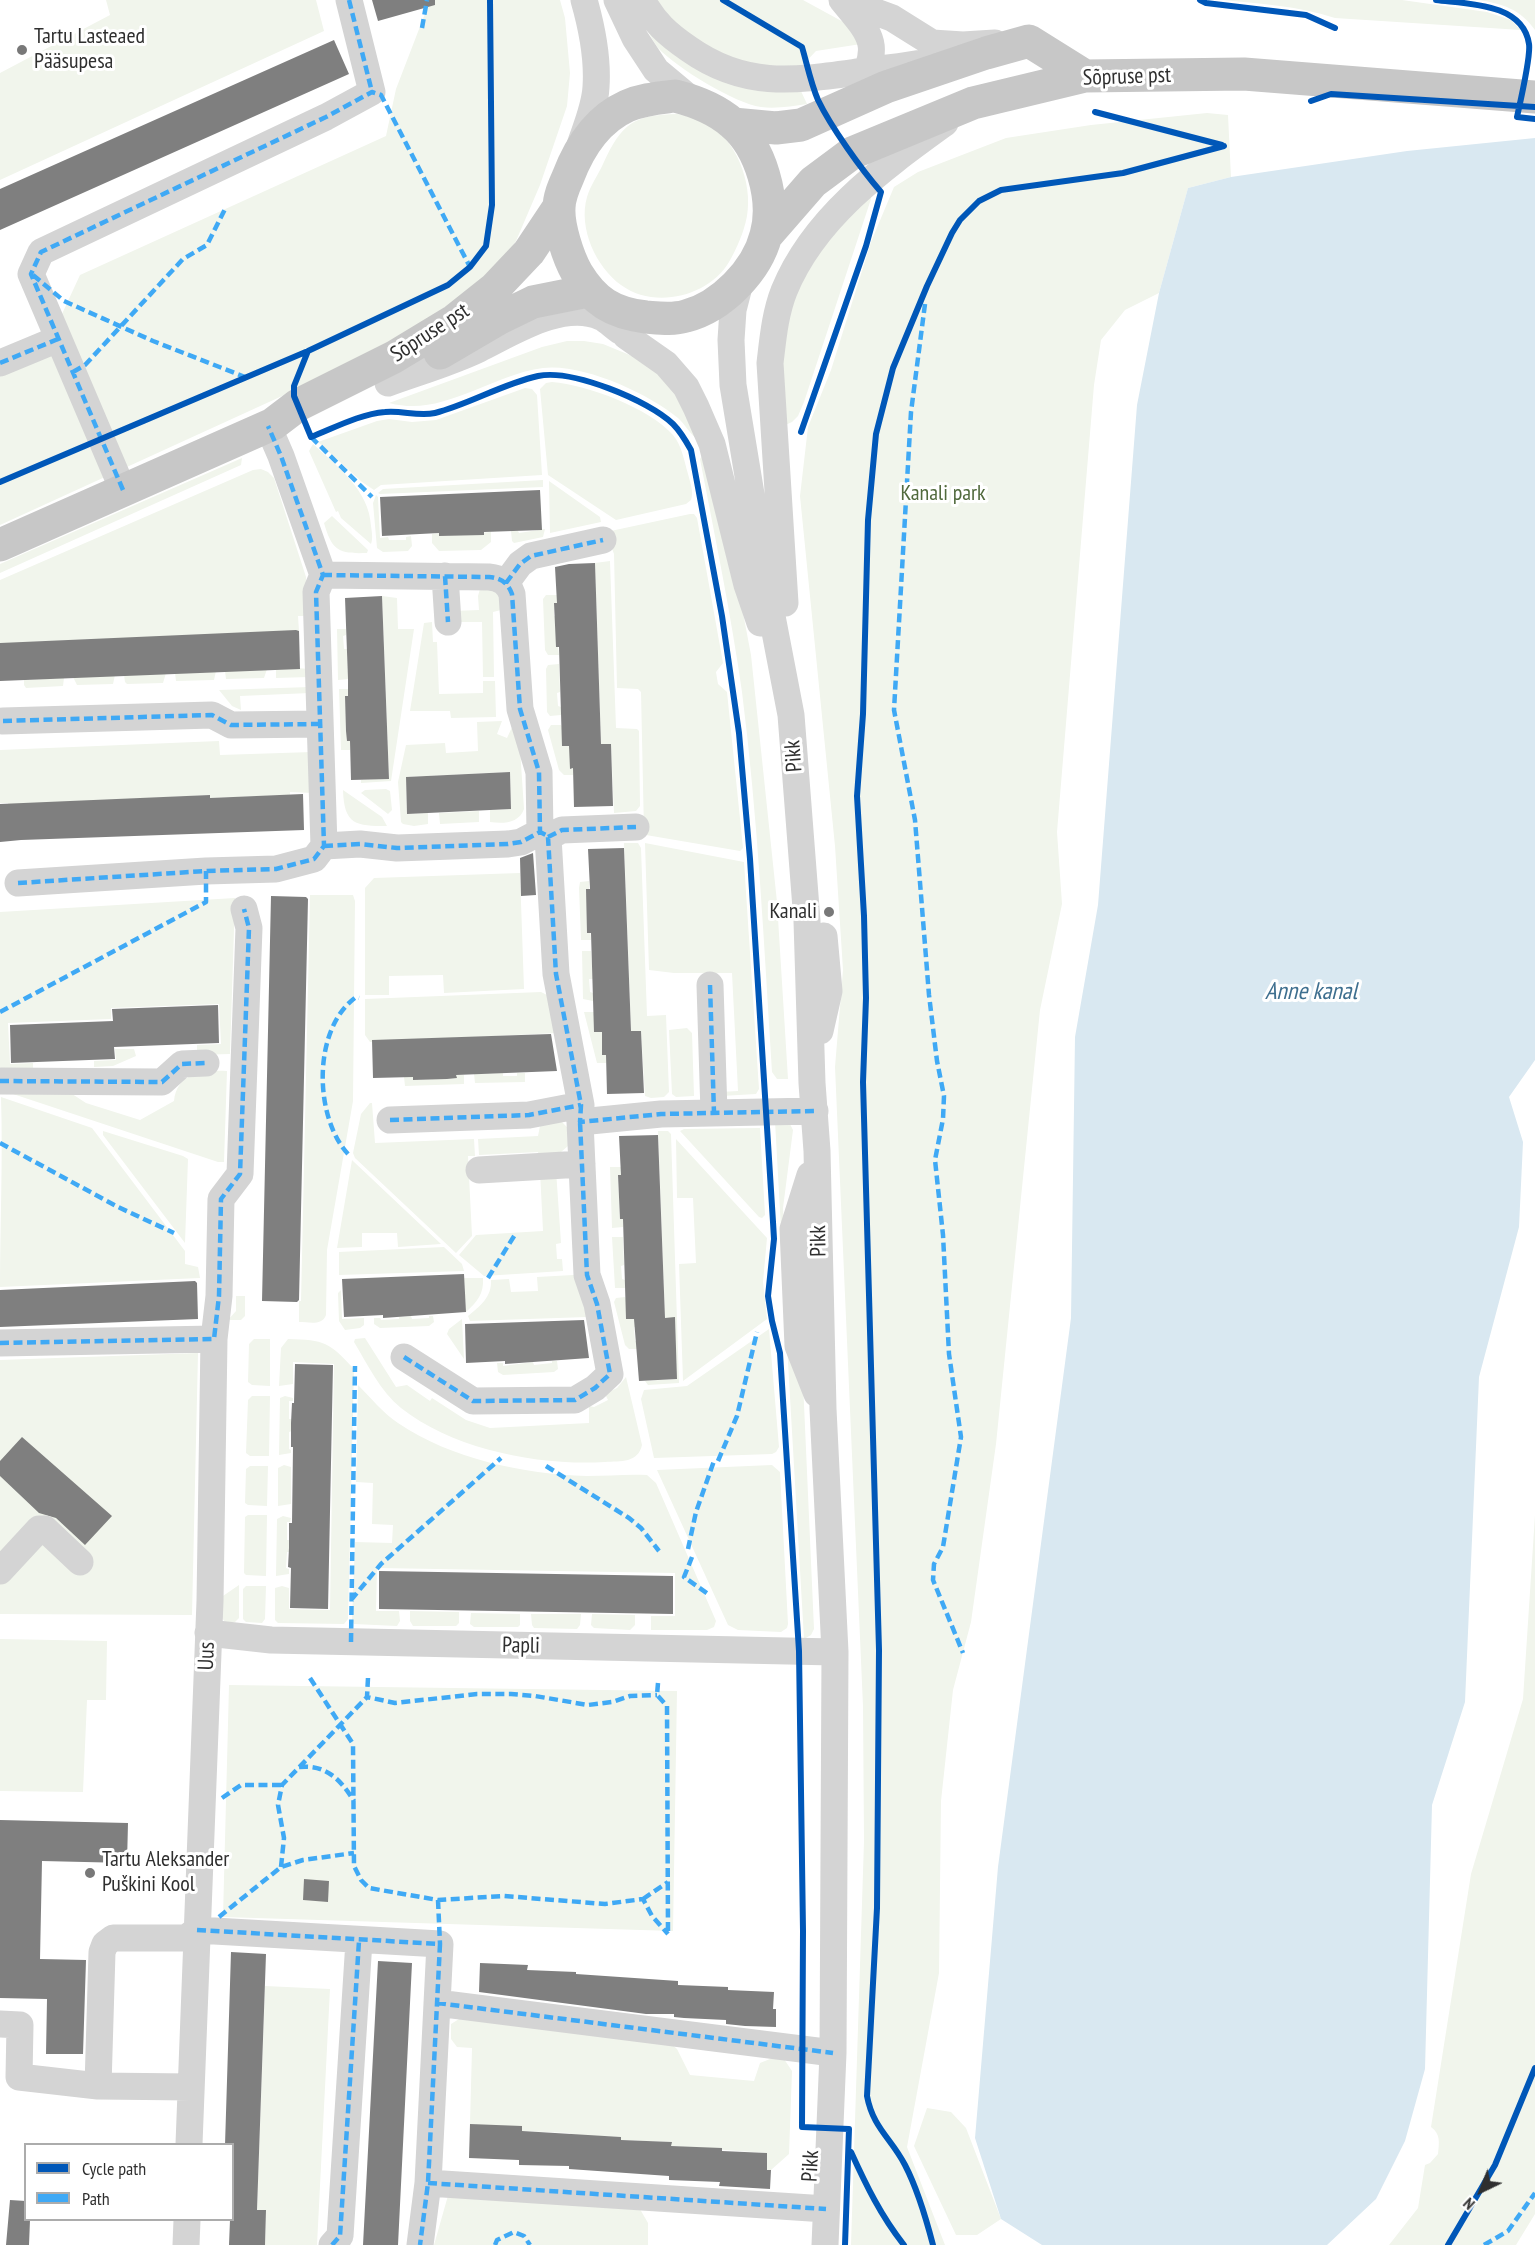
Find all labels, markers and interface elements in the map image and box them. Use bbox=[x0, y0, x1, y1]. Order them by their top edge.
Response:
place label: Tartu Lasteaed Pääsupesa bbox=[34, 24, 145, 76]
marker: Tartu Lasteaed Pääsupesa bbox=[15, 43, 29, 57]
street label: Sõpruse pst bbox=[1082, 62, 1172, 92]
street label: Sõpruse pst bbox=[386, 298, 474, 368]
park label: Kanali park bbox=[900, 481, 986, 507]
street label: Pikk bbox=[780, 739, 808, 773]
place label: Kanali bbox=[769, 899, 817, 925]
marker: Kanali bbox=[822, 905, 836, 919]
water label: Anne kanal bbox=[1265, 978, 1357, 1006]
street label: Pikk bbox=[806, 1225, 832, 1257]
street label: Papli bbox=[502, 1632, 540, 1660]
street label: Uus bbox=[193, 1641, 221, 1671]
place label: Tartu Aleksander Puškini Kool bbox=[102, 1847, 229, 1898]
marker: Tartu Aleksander Puškini Kool bbox=[83, 1866, 97, 1880]
legend bbox=[24, 2143, 234, 2221]
street label: Pikk bbox=[797, 2149, 825, 2183]
text: Cycle path bbox=[82, 2157, 146, 2180]
north arrow bbox=[1451, 2161, 1511, 2221]
text: Path bbox=[82, 2187, 110, 2210]
text: N bbox=[1459, 2194, 1479, 2214]

